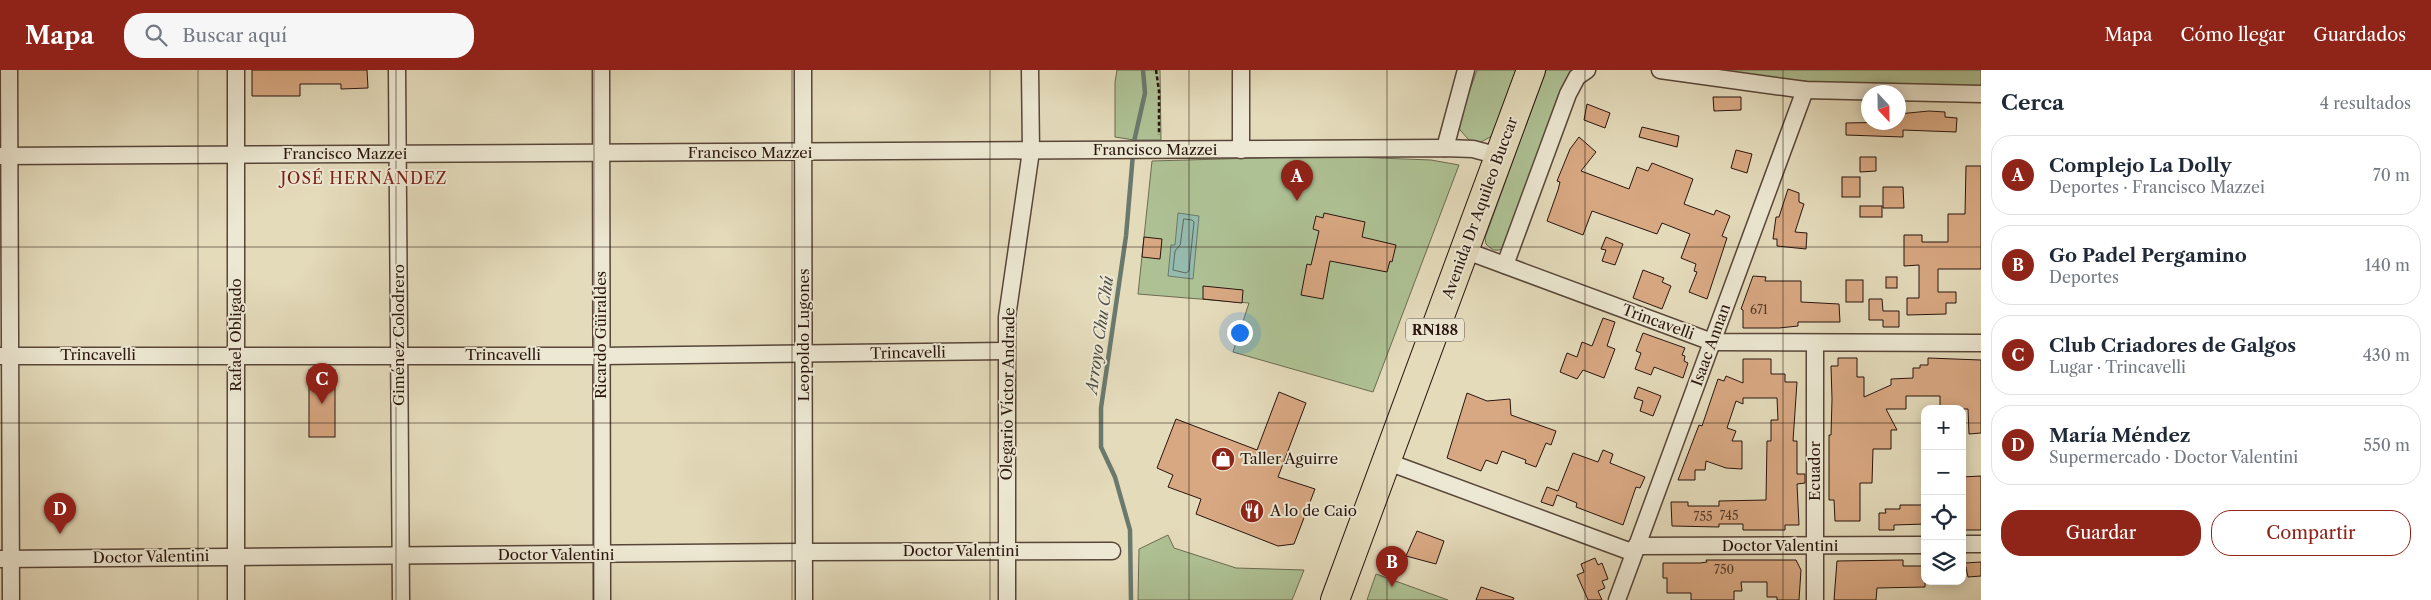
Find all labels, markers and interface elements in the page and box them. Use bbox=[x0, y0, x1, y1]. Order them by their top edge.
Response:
search box bbox=[124, 13, 474, 58]
text: Mapa bbox=[25, 21, 94, 50]
icon: search bbox=[142, 21, 170, 49]
text: Buscar aquí bbox=[182, 24, 287, 47]
text: Mapa bbox=[2104, 24, 2153, 46]
text: Cómo llegar bbox=[2181, 24, 2285, 46]
text: Guardados bbox=[2313, 24, 2406, 46]
north arrow bbox=[1861, 85, 1906, 130]
text: Cerca bbox=[2001, 90, 2064, 115]
text: 4 resultados bbox=[2320, 93, 2411, 113]
street label: Avenida Dr Aquileo Buccar bbox=[1437, 114, 1522, 302]
street label: Francisco Mazzei bbox=[1093, 140, 1218, 159]
street label: Francisco Mazzei bbox=[688, 143, 813, 162]
street label: Francisco Mazzei bbox=[283, 144, 408, 163]
text: Complejo La Dolly bbox=[2049, 154, 2231, 177]
pin: A bbox=[1281, 160, 1313, 201]
text: A bbox=[2012, 165, 2024, 185]
text: 70 m bbox=[2373, 165, 2410, 185]
district label: JOSÉ HERNÁNDEZ bbox=[277, 168, 448, 188]
text: Deportes · Francisco Mazzei bbox=[2049, 177, 2265, 197]
text: Go Padel Pergamino bbox=[2049, 244, 2247, 267]
text: B bbox=[2012, 255, 2024, 275]
text: 140 m bbox=[2365, 255, 2410, 275]
street label: Giménez Colodrero bbox=[389, 264, 408, 406]
text: Deportes bbox=[2049, 267, 2119, 287]
street label: Leopoldo Lugones bbox=[794, 268, 813, 402]
street label: Ricardo Güiraldes bbox=[591, 271, 610, 399]
water label: Arroyo Chu Chú bbox=[1080, 274, 1117, 398]
street label: Rafael Obligado bbox=[226, 278, 245, 392]
street label: Trincavelli bbox=[1619, 300, 1697, 344]
street label: Isaac Annan bbox=[1687, 300, 1734, 389]
house number: 671 bbox=[1750, 302, 1768, 317]
street label: Olegario Víctor Andrade bbox=[996, 307, 1019, 481]
road number: RN188 bbox=[1406, 318, 1464, 342]
your location bbox=[1227, 320, 1253, 346]
text: Club Criadores de Galgos bbox=[2049, 334, 2296, 357]
street label: Trincavelli bbox=[870, 342, 946, 363]
street label: Trincavelli bbox=[60, 345, 136, 364]
street label: Trincavelli bbox=[465, 345, 541, 364]
text: C bbox=[2012, 345, 2024, 365]
text: 430 m bbox=[2363, 345, 2410, 365]
text: Lugar · Trincavelli bbox=[2049, 357, 2186, 377]
pin: C bbox=[306, 363, 338, 404]
map controls bbox=[1921, 405, 1966, 585]
button: + bbox=[1921, 405, 1966, 450]
text: María Méndez bbox=[2049, 424, 2191, 447]
text: D bbox=[2011, 435, 2025, 455]
text: 550 m bbox=[2363, 435, 2410, 455]
street label: Ecuador bbox=[1805, 440, 1824, 501]
shop icon: Taller Aguirre bbox=[1210, 446, 1236, 472]
text: Supermercado · Doctor Valentini bbox=[2049, 447, 2298, 467]
place label: Taller Aguirre bbox=[1240, 449, 1338, 468]
button: − bbox=[1921, 450, 1966, 495]
pin: D bbox=[44, 493, 76, 534]
button: locate bbox=[1921, 495, 1966, 540]
restaurant icon: A lo de Caio bbox=[1239, 498, 1265, 524]
place label: A lo de Caio bbox=[1269, 501, 1357, 520]
house number: 745 bbox=[1720, 508, 1739, 523]
house number: 755 bbox=[1694, 509, 1712, 524]
button: Guardar bbox=[2001, 510, 2201, 556]
button: Compartir bbox=[2211, 510, 2411, 556]
street label: Doctor Valentini bbox=[1722, 536, 1839, 555]
button: layers bbox=[1921, 540, 1966, 585]
street label: Doctor Valentini bbox=[903, 541, 1020, 560]
street label: Doctor Valentini bbox=[498, 545, 615, 564]
street label: Doctor Valentini bbox=[93, 546, 210, 567]
pin: B bbox=[1376, 546, 1408, 587]
house number: 750 bbox=[1714, 562, 1734, 577]

